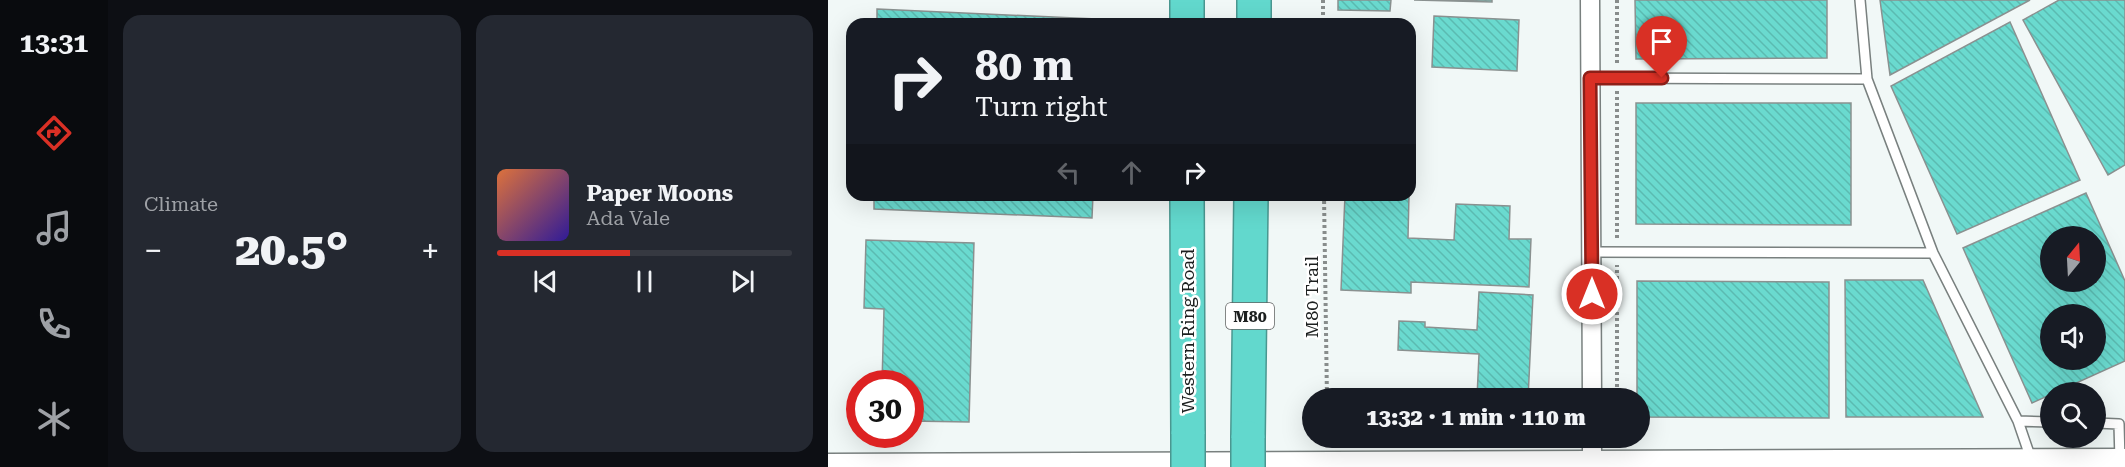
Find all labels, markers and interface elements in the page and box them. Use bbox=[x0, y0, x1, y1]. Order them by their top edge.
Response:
pin bbox=[1636, 16, 1687, 78]
icon: arrive bbox=[1645, 25, 1678, 58]
text: 13:31 bbox=[20, 27, 88, 59]
text: 80 m bbox=[975, 41, 1073, 90]
icon: right bbox=[876, 42, 954, 120]
text: Turn right bbox=[975, 91, 1108, 123]
icon: directions bbox=[33, 112, 75, 154]
icon: left bbox=[1052, 156, 1085, 189]
icon: ahead bbox=[1115, 156, 1148, 189]
icon: right bbox=[1178, 156, 1211, 189]
text: Paper Moons bbox=[587, 181, 733, 206]
text: Climate bbox=[144, 192, 218, 216]
text: Ada Vale bbox=[587, 206, 670, 230]
icon: music bbox=[33, 207, 75, 249]
text: 20.5° bbox=[235, 223, 348, 276]
north arrow bbox=[2040, 226, 2106, 292]
map controls bbox=[2040, 226, 2106, 448]
text: − bbox=[144, 231, 162, 270]
text: + bbox=[421, 231, 440, 270]
street label: Western Ring Road bbox=[1177, 248, 1198, 413]
street label: M80 Trail bbox=[1301, 256, 1322, 338]
position arrow bbox=[1560, 262, 1624, 326]
icon: previous bbox=[529, 265, 562, 298]
icon: pause bbox=[628, 265, 661, 298]
icon: next bbox=[726, 265, 759, 298]
icon: phone bbox=[33, 303, 75, 345]
road number: M80 bbox=[1226, 303, 1274, 329]
button: sound bbox=[2040, 304, 2106, 370]
speed limit sign: 30 bbox=[846, 370, 924, 448]
button: search bbox=[2040, 382, 2106, 448]
icon: climate bbox=[33, 398, 75, 440]
text: 13:32 · 1 min · 110 m bbox=[1366, 405, 1586, 430]

